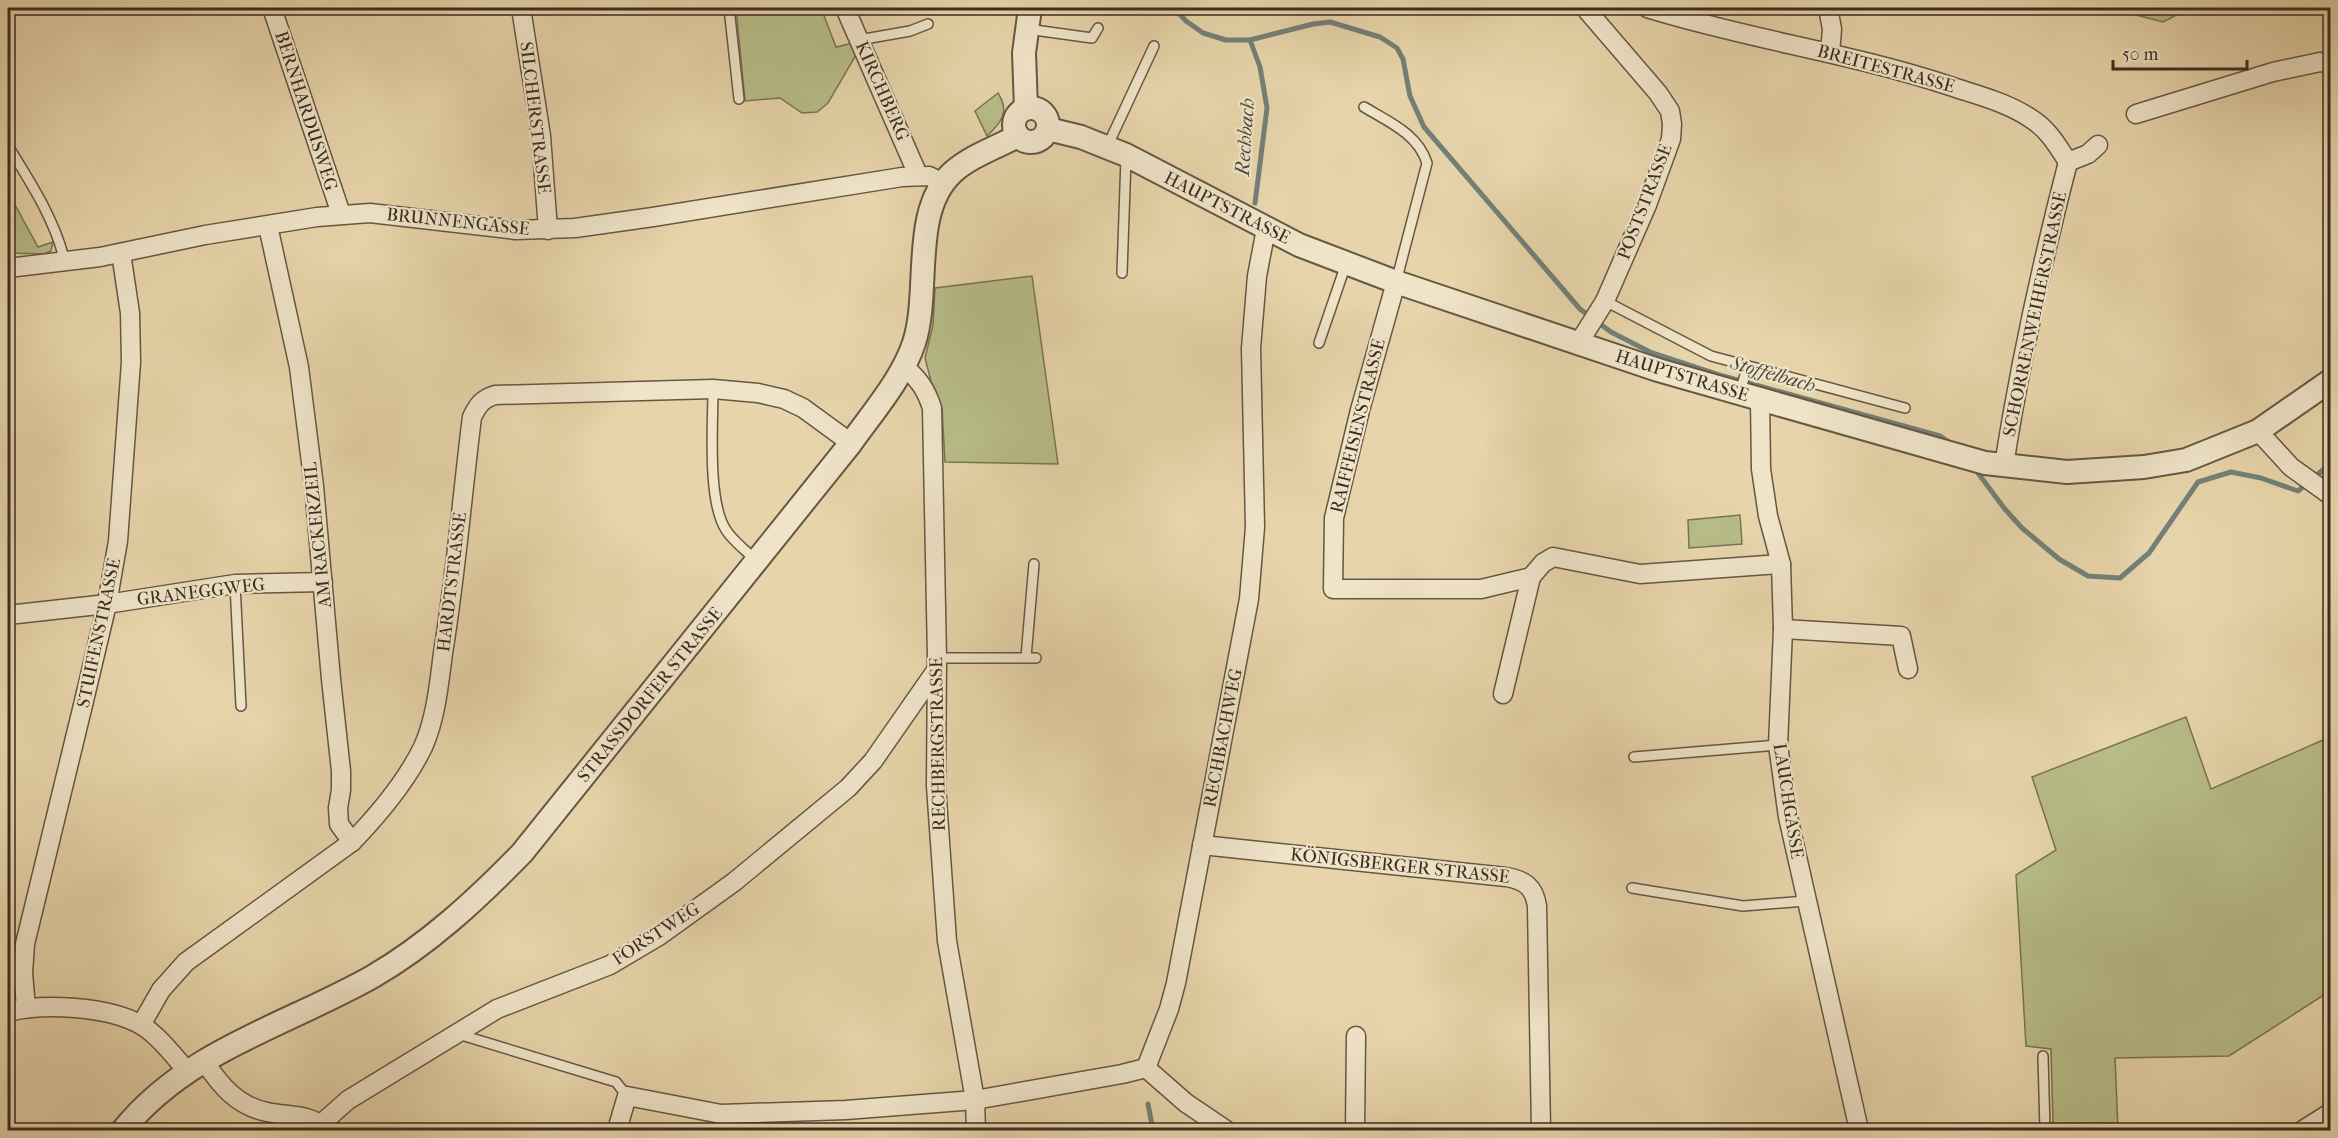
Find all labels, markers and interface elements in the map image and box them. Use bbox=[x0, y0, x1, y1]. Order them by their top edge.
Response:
street label: BERNHARDUSWEG bbox=[270, 29, 342, 194]
scale bar bbox=[2113, 33, 2246, 71]
street label: KIRCHBERG bbox=[851, 38, 913, 144]
street label: SILCHERSTRASSE bbox=[515, 41, 555, 195]
street label: BREITESTRASSE bbox=[1815, 41, 1957, 97]
text: 50 m bbox=[2122, 44, 2159, 65]
water label: Rechbach bbox=[1231, 97, 1259, 179]
street label: POSTSTRASSE bbox=[1613, 141, 1677, 263]
street label: HAUPTSTRASSE bbox=[1161, 167, 1293, 249]
street label: SCHORRENWEIHERSTRASSE bbox=[1999, 190, 2071, 438]
street label: BRUNNENGASSE bbox=[385, 204, 531, 240]
street label: RAIFFEISENSTRASSE bbox=[1326, 337, 1390, 515]
street label: HAUPTSTRASSE bbox=[1613, 346, 1751, 406]
water label: Stoffelbach bbox=[1727, 351, 1818, 397]
street label: AM RACKERZEIL bbox=[300, 461, 336, 610]
street label: HARDTSTRASSE bbox=[433, 511, 471, 653]
street label: STUIFENSTRASSE bbox=[73, 556, 125, 710]
street label: GRANEGGWEG bbox=[136, 574, 267, 610]
street label: STRASSDORFER STRASSE bbox=[573, 603, 727, 787]
street label: RECHBERGSTRASSE bbox=[926, 657, 950, 831]
street label: RECHBACHWEG bbox=[1199, 666, 1247, 809]
street label: LAUCHGASSE bbox=[1769, 742, 1807, 860]
street label: KÖNIGSBERGER STRASSE bbox=[1289, 843, 1511, 888]
street label: FORSTWEG bbox=[608, 898, 704, 970]

